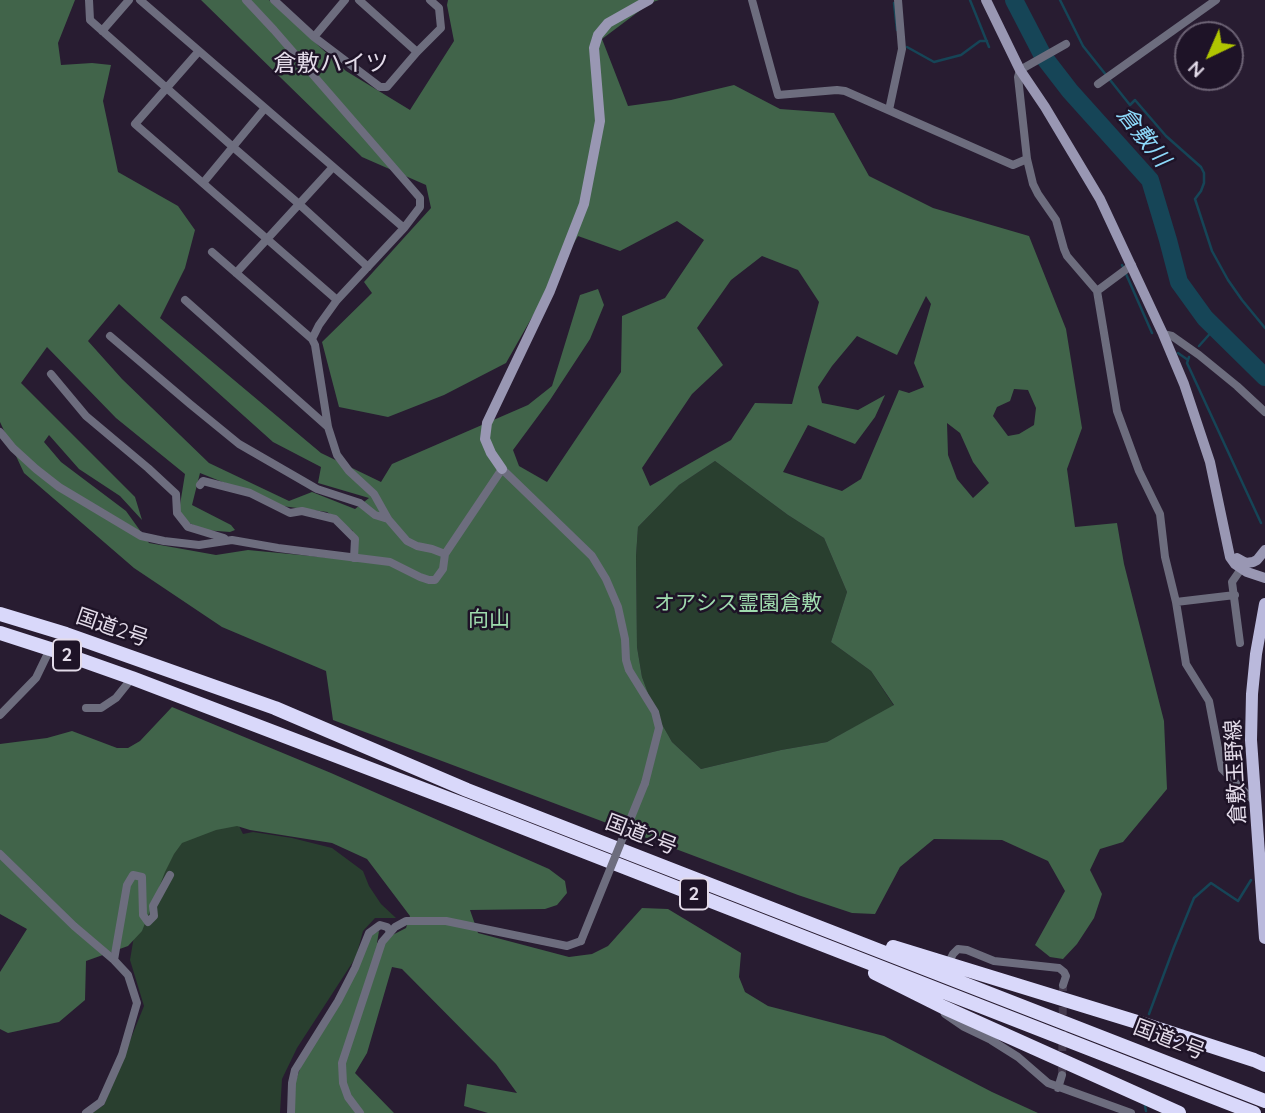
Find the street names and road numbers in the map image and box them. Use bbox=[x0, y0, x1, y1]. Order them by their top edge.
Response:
street label: 国道2号 bbox=[73, 604, 151, 652]
road number: 2 bbox=[53, 640, 81, 670]
street label: 倉敷玉野線 bbox=[1221, 719, 1251, 825]
street label: 国道2号 bbox=[602, 810, 680, 860]
road number: 2 bbox=[680, 878, 708, 909]
street label: 国道2号 bbox=[1130, 1015, 1208, 1065]

